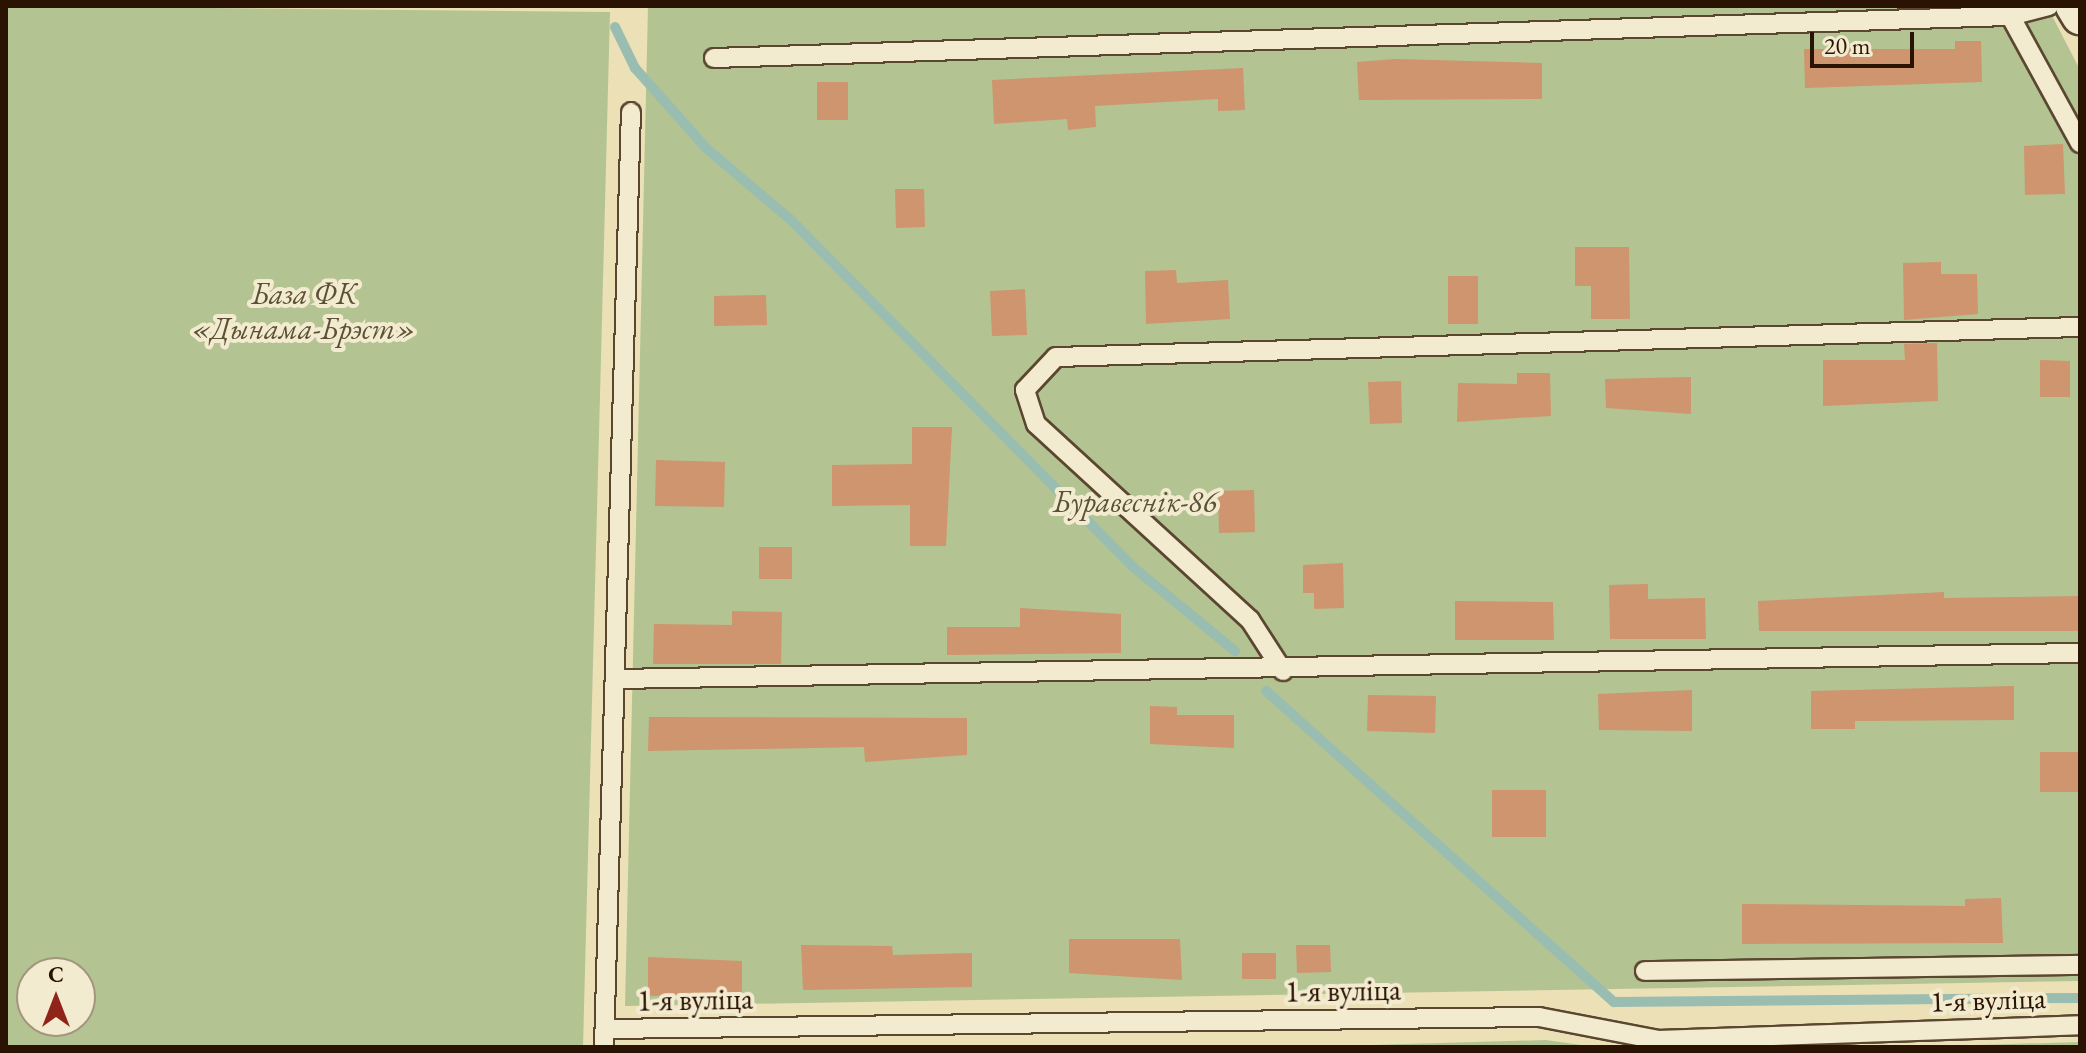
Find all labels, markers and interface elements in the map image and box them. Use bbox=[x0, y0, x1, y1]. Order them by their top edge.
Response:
scale bar bbox=[1814, 16, 1918, 66]
text: 20 m bbox=[1824, 30, 1871, 61]
park label: База ФК «Дынама-Брэст» bbox=[192, 276, 416, 346]
park label: Буравеснік-86 bbox=[1053, 484, 1217, 520]
north arrow bbox=[16, 957, 96, 1037]
text: С bbox=[48, 960, 64, 989]
street label: 1-я вуліца bbox=[1285, 972, 1401, 1010]
street label: 1-я вуліца bbox=[1929, 980, 2047, 1020]
street label: 1-я вуліца bbox=[637, 981, 753, 1019]

